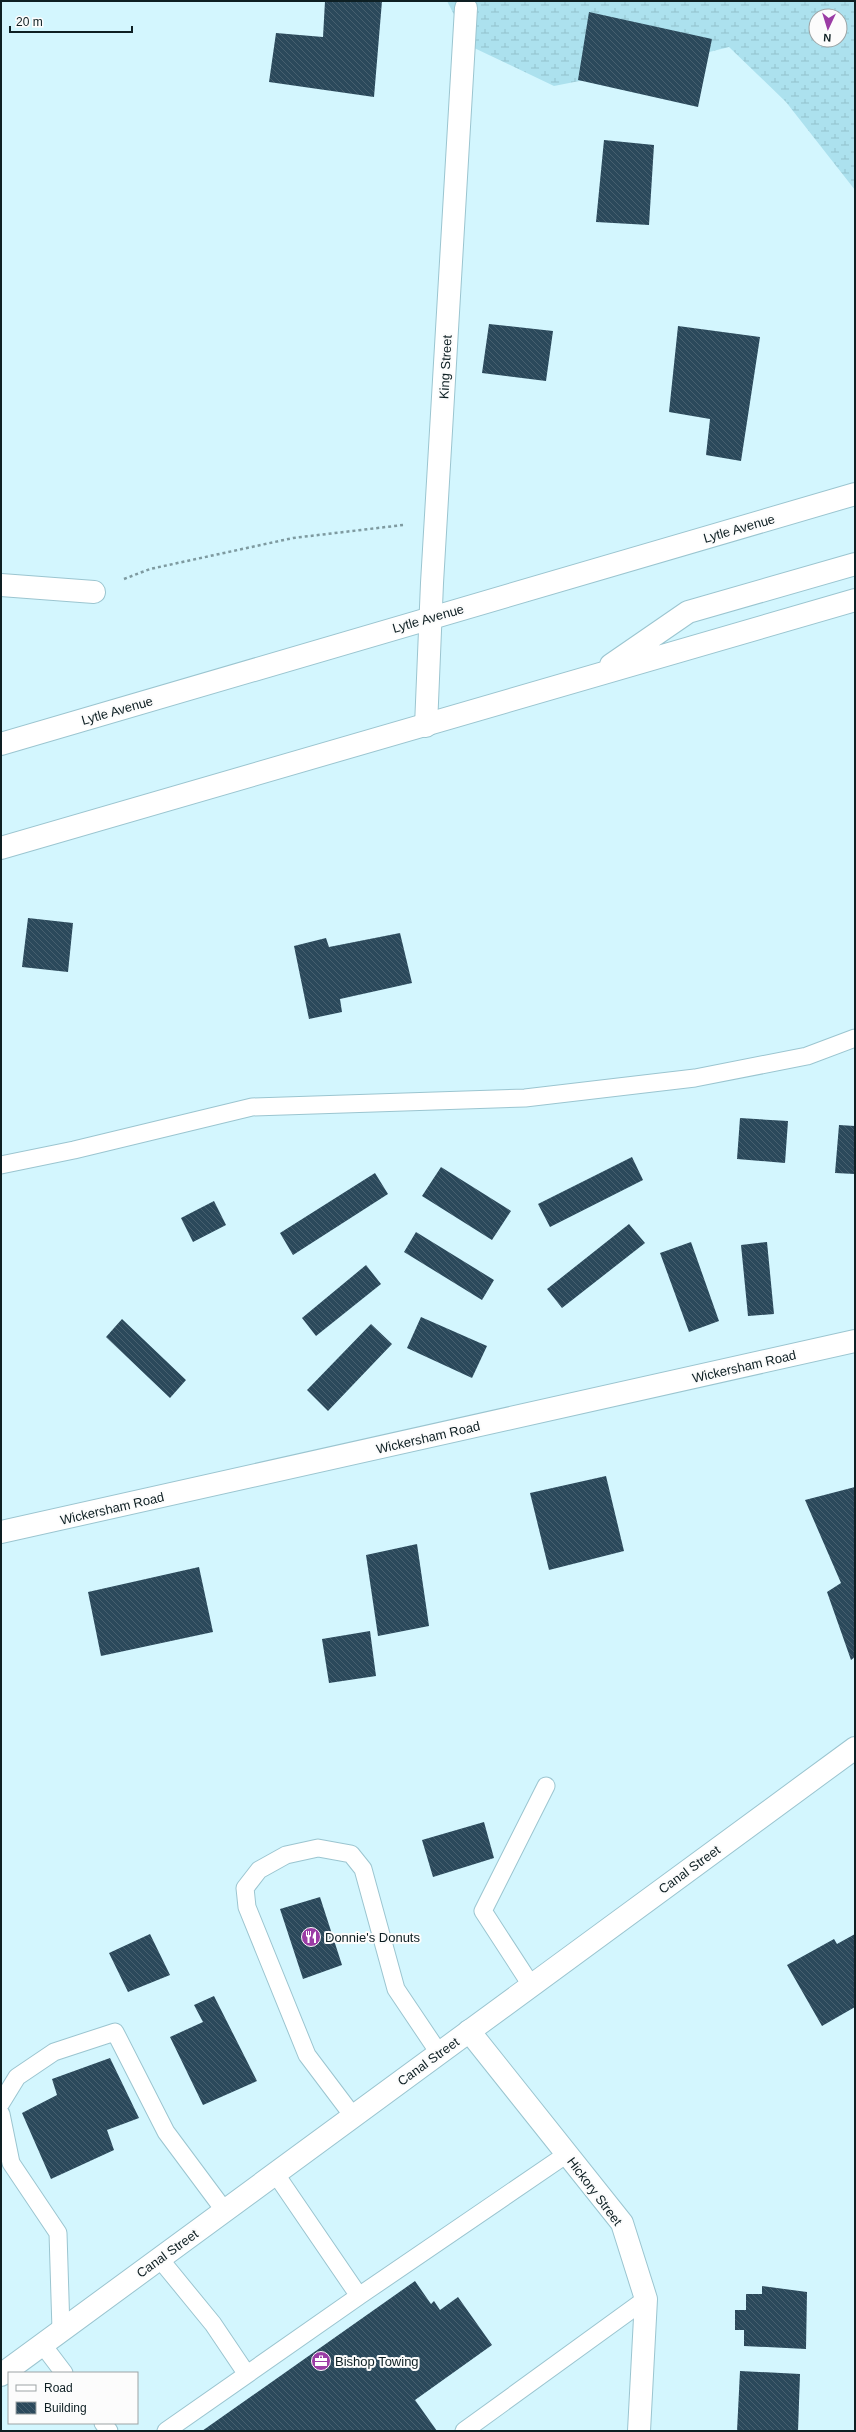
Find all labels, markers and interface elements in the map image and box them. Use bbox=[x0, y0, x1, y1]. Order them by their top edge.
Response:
scale bar bbox=[10, 8, 132, 34]
north arrow bbox=[808, 8, 848, 48]
text: 20 m bbox=[16, 15, 43, 29]
text: N bbox=[823, 32, 832, 44]
street label: King Street bbox=[436, 334, 455, 400]
street label: Lytle Avenue bbox=[702, 511, 777, 546]
street label: Lytle Avenue bbox=[391, 601, 466, 636]
street label: Lytle Avenue bbox=[80, 693, 155, 728]
street label: Wickersham Road bbox=[691, 1347, 798, 1386]
street label: Wickersham Road bbox=[375, 1418, 482, 1457]
street label: Wickersham Road bbox=[59, 1489, 166, 1528]
street label: Canal Street bbox=[656, 1842, 723, 1897]
restaurant icon: Donnie's Donuts bbox=[300, 1926, 322, 1948]
place label: Donnie's Donuts bbox=[325, 1930, 420, 1945]
street label: Canal Street bbox=[395, 2034, 462, 2089]
street label: Hickory Street bbox=[564, 2154, 625, 2229]
street label: Canal Street bbox=[134, 2226, 201, 2281]
office icon: Bishop Towing bbox=[310, 2350, 332, 2372]
place label: Bishop Towing bbox=[335, 2354, 419, 2369]
legend bbox=[8, 2372, 138, 2424]
text: Road bbox=[44, 2381, 73, 2395]
text: Building bbox=[44, 2401, 87, 2415]

